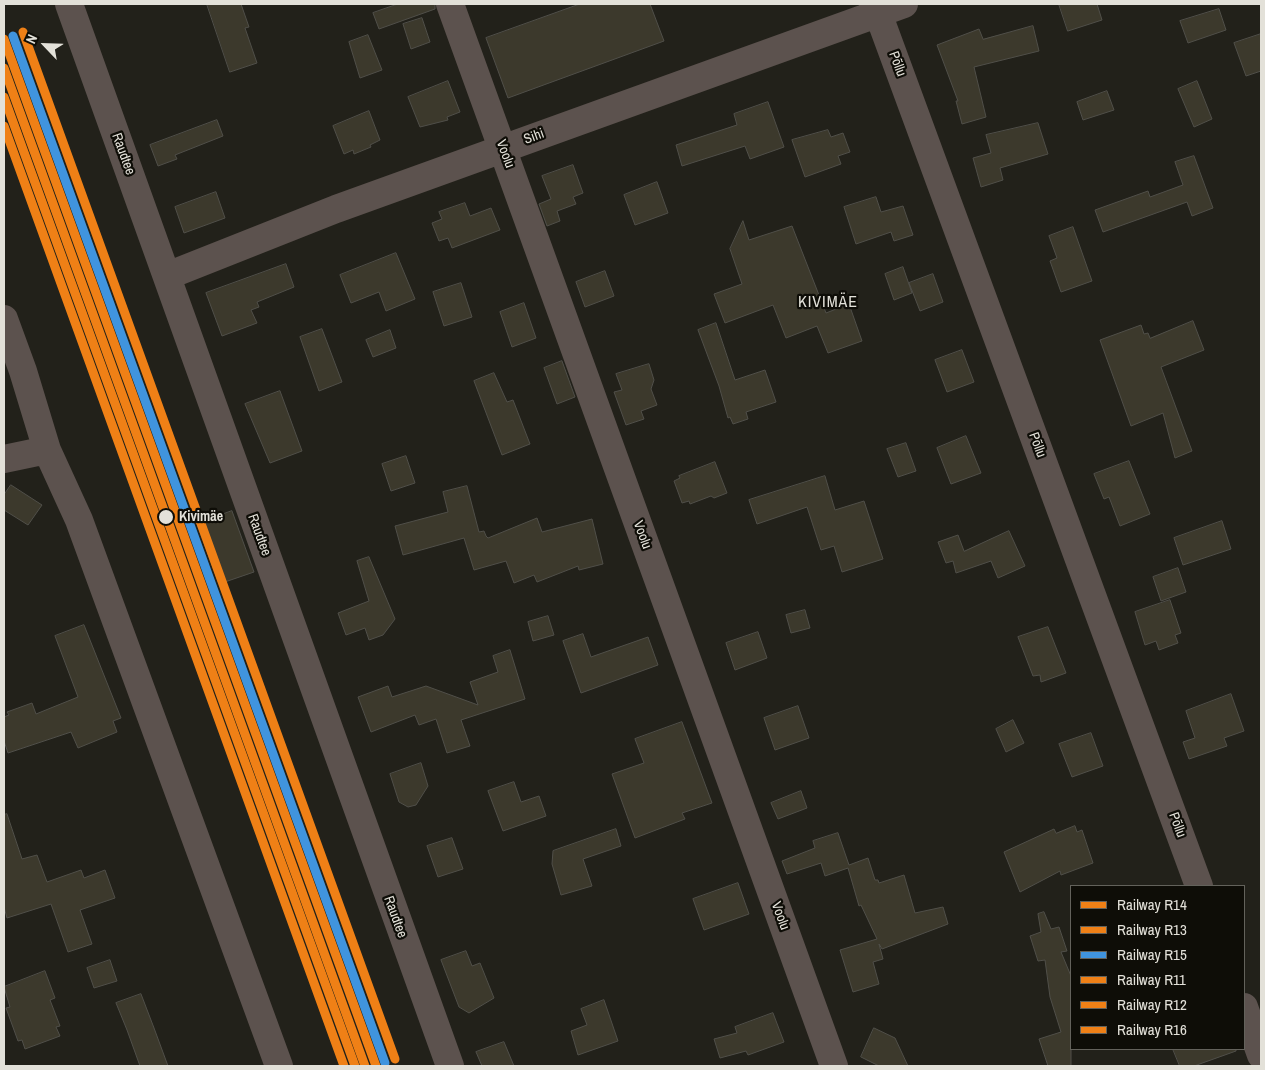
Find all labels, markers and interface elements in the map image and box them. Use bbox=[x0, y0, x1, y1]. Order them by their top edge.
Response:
north arrow bbox=[20, 20, 70, 70]
text: N bbox=[21, 31, 41, 46]
street label: Põllu bbox=[885, 49, 909, 79]
street label: Sihi bbox=[522, 126, 546, 148]
street label: Raudtee bbox=[108, 131, 138, 177]
street label: Voolu bbox=[492, 138, 518, 170]
district label: KIVIMÄE bbox=[797, 293, 859, 313]
street label: Põllu bbox=[1025, 430, 1049, 460]
marker: Kivimäe bbox=[157, 508, 175, 526]
place label: Kivimäe bbox=[179, 509, 223, 525]
street label: Raudtee bbox=[244, 512, 274, 558]
street label: Voolu bbox=[629, 519, 655, 551]
street label: Põllu bbox=[1165, 810, 1189, 840]
legend bbox=[1070, 885, 1245, 1050]
street label: Raudtee bbox=[380, 894, 410, 940]
text: Railway R14 bbox=[1117, 894, 1187, 915]
street label: Voolu bbox=[767, 900, 793, 932]
text: Railway R13 bbox=[1117, 919, 1187, 940]
text: Railway R15 bbox=[1117, 944, 1187, 965]
text: Railway R11 bbox=[1117, 969, 1186, 990]
text: Railway R12 bbox=[1117, 994, 1187, 1015]
text: Railway R16 bbox=[1117, 1019, 1187, 1040]

